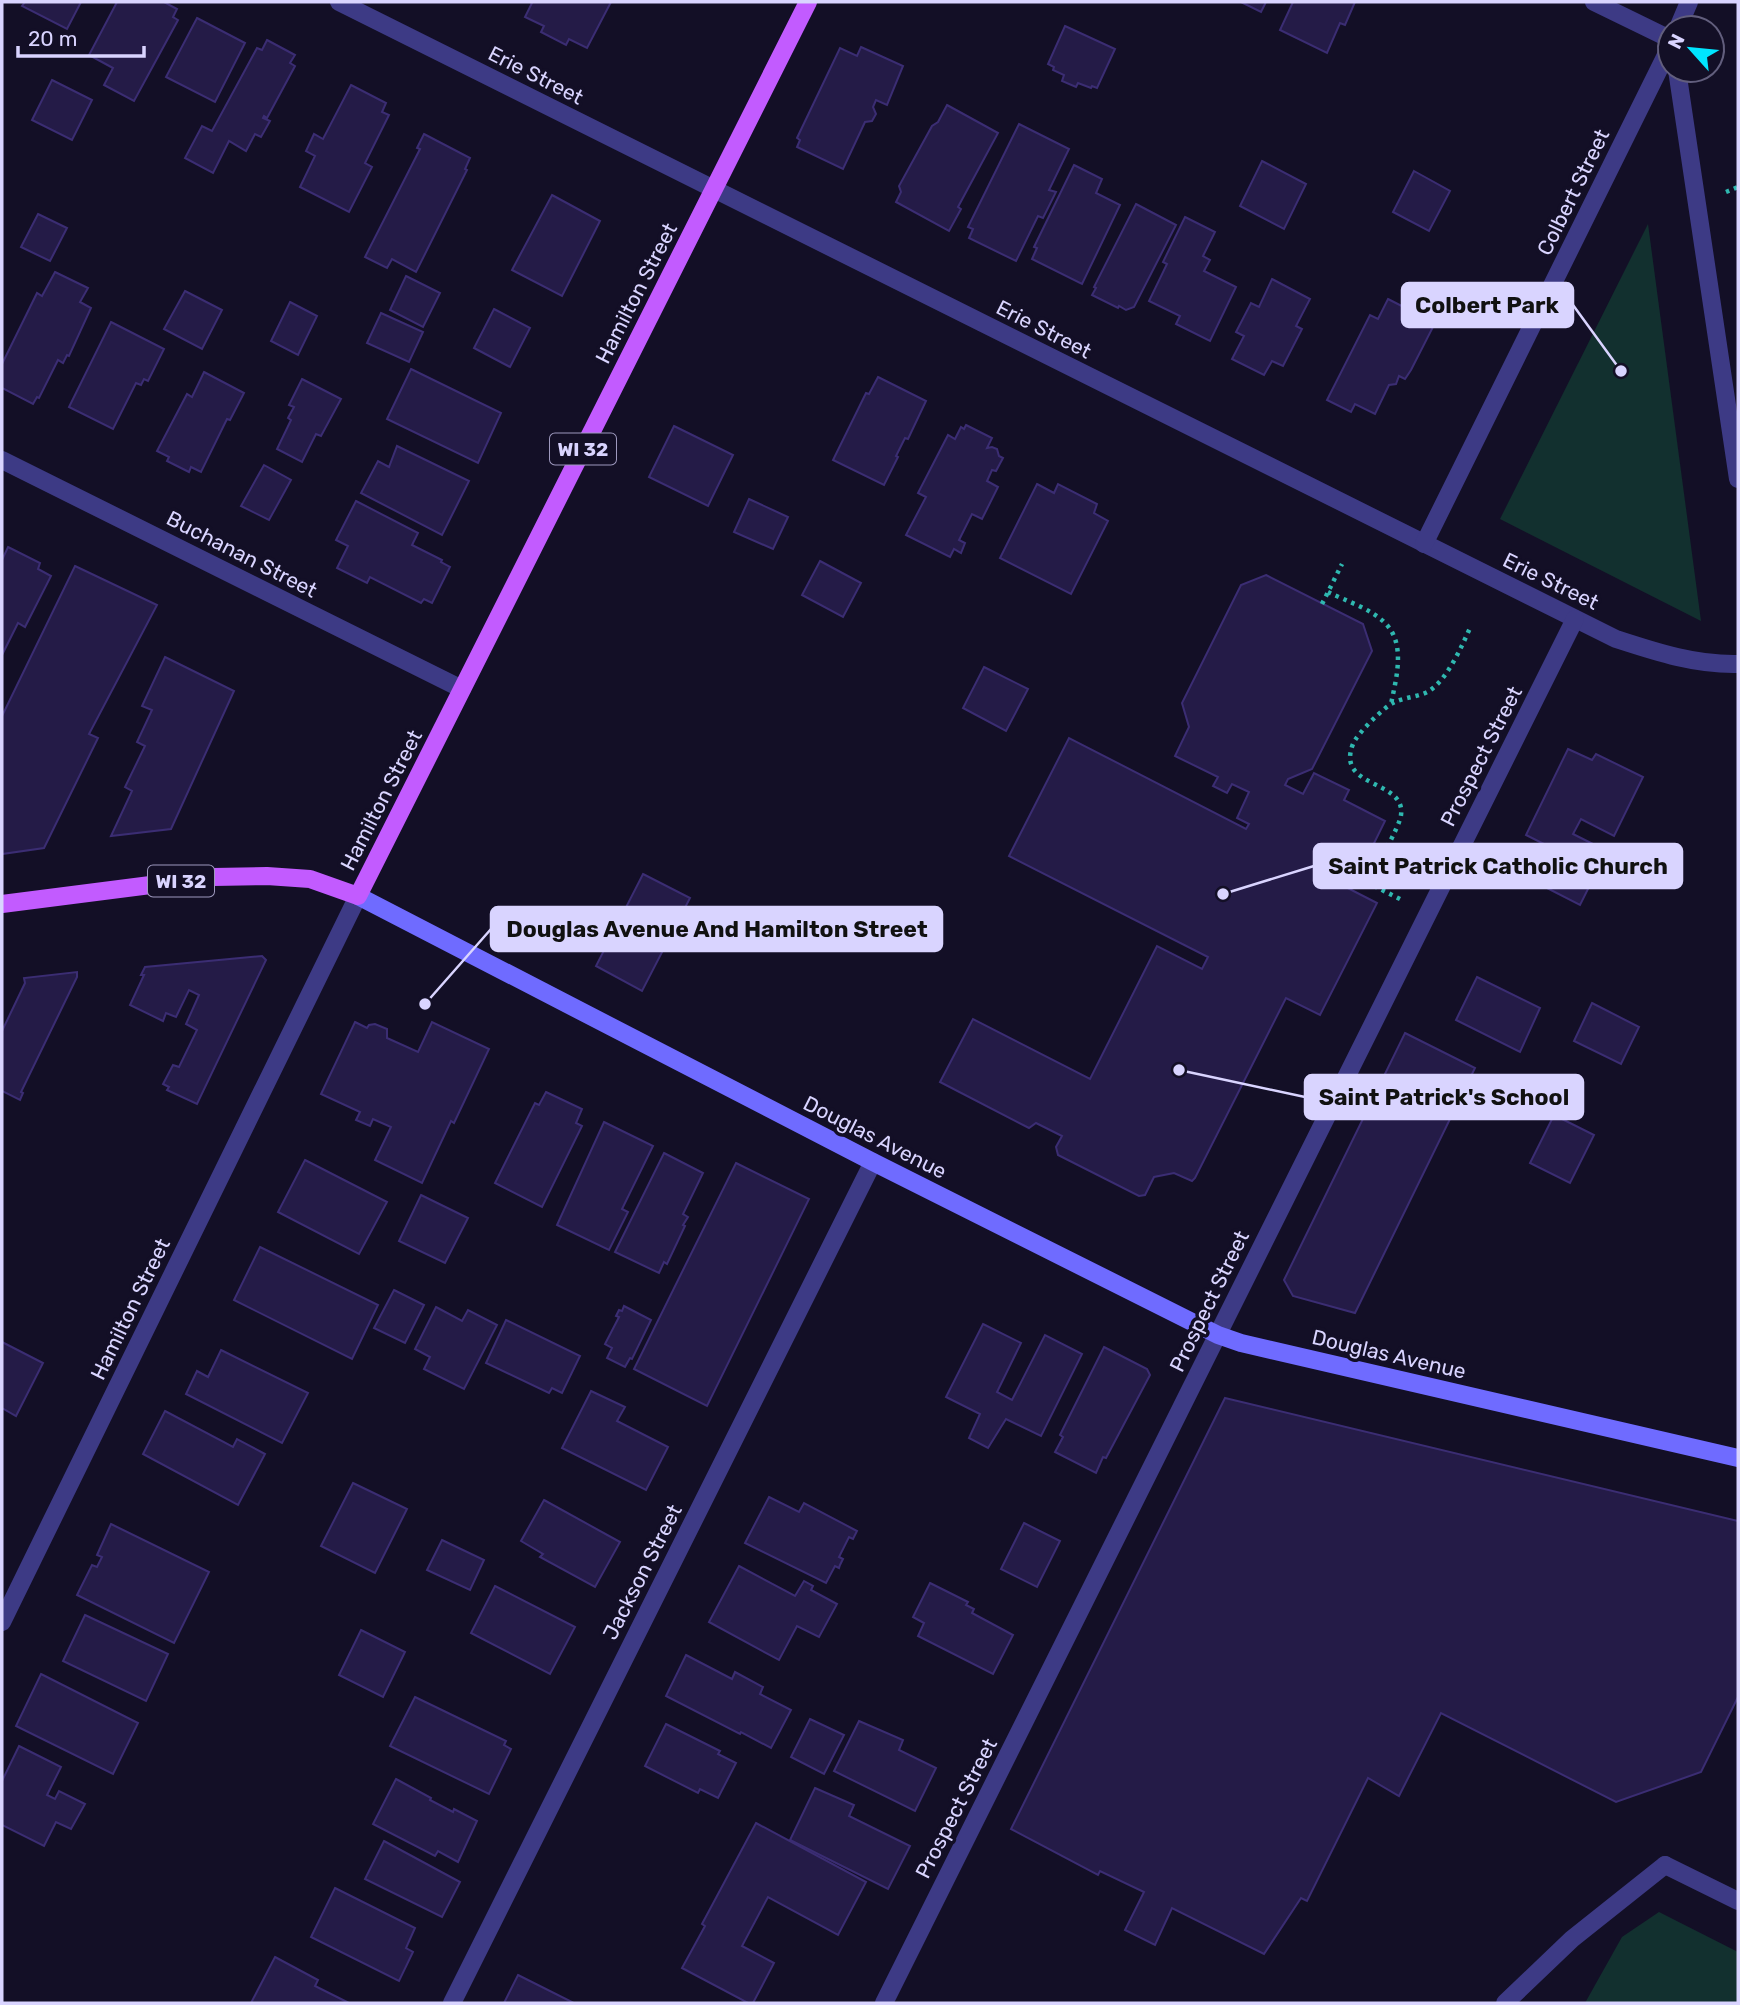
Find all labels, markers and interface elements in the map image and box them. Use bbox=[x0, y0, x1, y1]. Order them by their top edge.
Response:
scale bar bbox=[18, 14, 144, 58]
north arrow bbox=[1656, 14, 1726, 84]
text: 20 m bbox=[28, 26, 77, 51]
text: N bbox=[1663, 30, 1690, 53]
street label: Erie Street bbox=[484, 40, 588, 110]
street label: Colbert Street bbox=[1532, 125, 1614, 259]
street label: Hamilton Street bbox=[590, 219, 682, 367]
callout: Colbert Park bbox=[1402, 283, 1573, 327]
text: Colbert Park bbox=[1415, 291, 1559, 319]
street label: Erie Street bbox=[992, 294, 1096, 364]
road number: WI 32 bbox=[550, 433, 616, 464]
street label: Buchanan Street bbox=[163, 505, 321, 603]
street label: Erie Street bbox=[1499, 547, 1603, 615]
street label: Prospect Street bbox=[1435, 682, 1527, 830]
street label: Hamilton Street bbox=[335, 726, 427, 874]
callout: Saint Patrick Catholic Church bbox=[1314, 844, 1682, 888]
text: Saint Patrick Catholic Church bbox=[1328, 852, 1668, 880]
road number: WI 32 bbox=[148, 866, 214, 897]
callout: Douglas Avenue And Hamilton Street bbox=[491, 907, 942, 951]
text: Douglas Avenue And Hamilton Street bbox=[506, 915, 928, 943]
callout: Saint Patrick's School bbox=[1305, 1075, 1583, 1119]
text: Saint Patrick's School bbox=[1319, 1083, 1569, 1111]
street label: Douglas Avenue bbox=[799, 1090, 951, 1184]
street label: Prospect Street bbox=[1164, 1226, 1254, 1376]
street label: Hamilton Street bbox=[85, 1234, 175, 1384]
street label: Douglas Avenue bbox=[1310, 1324, 1468, 1384]
street label: Jackson Street bbox=[597, 1500, 687, 1644]
street label: Prospect Street bbox=[910, 1734, 1002, 1882]

